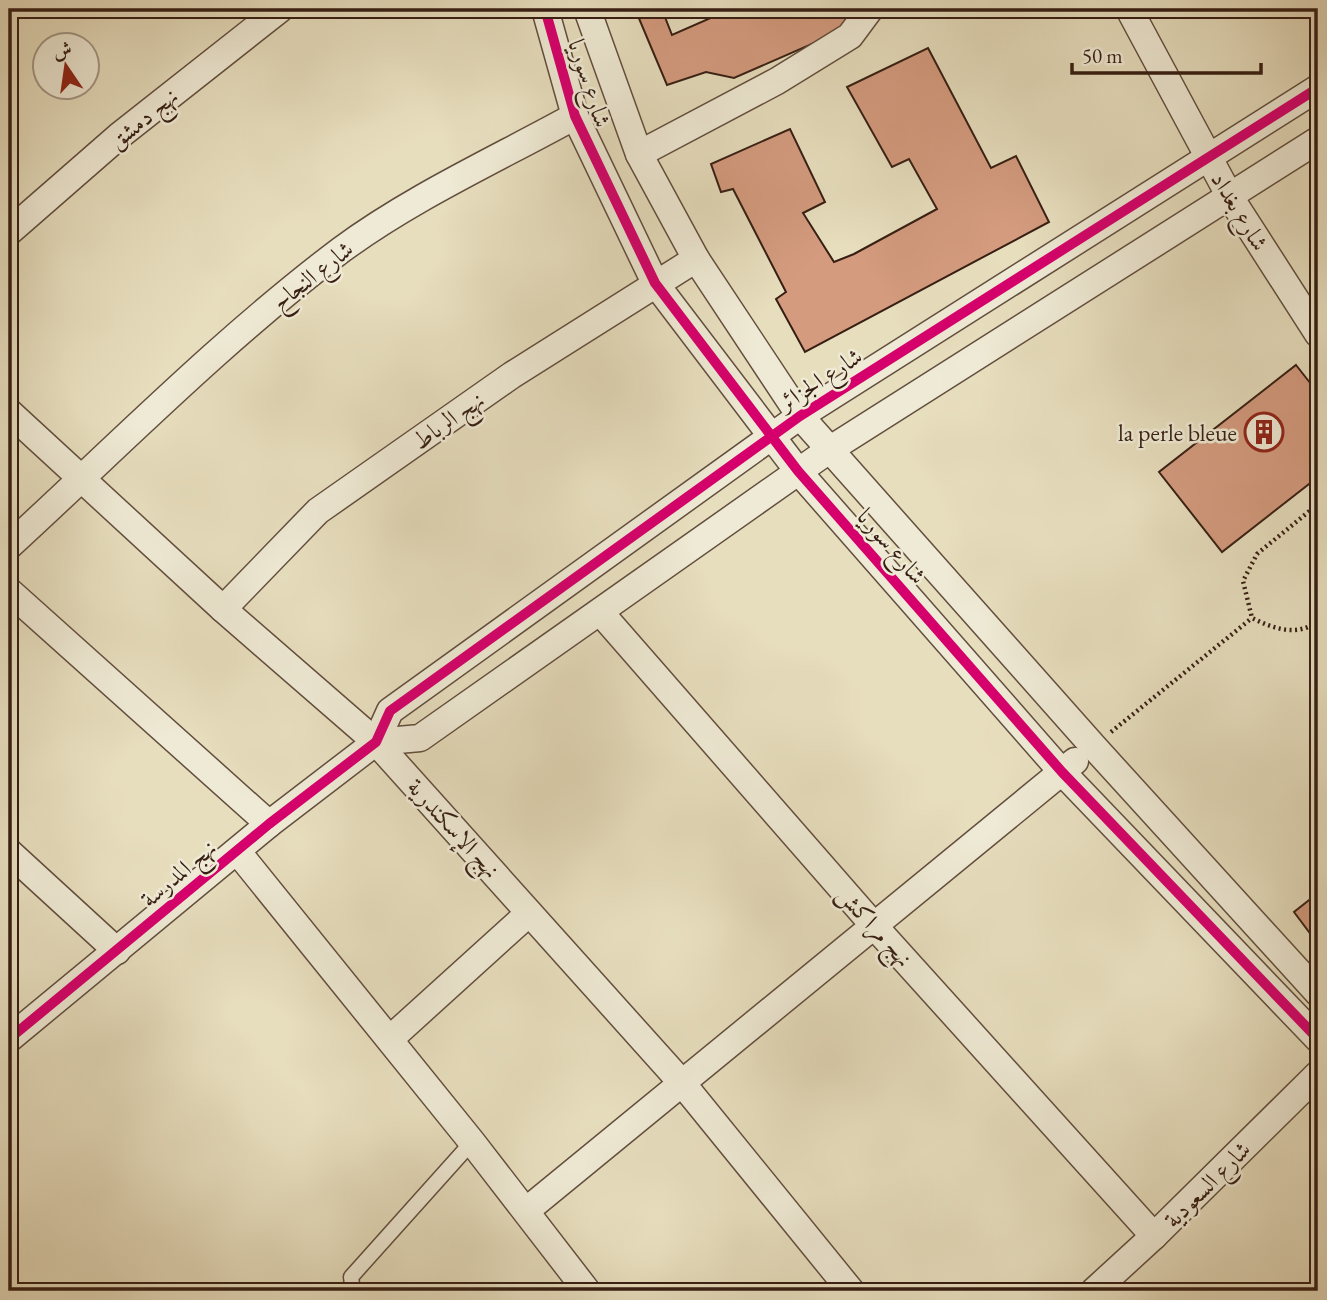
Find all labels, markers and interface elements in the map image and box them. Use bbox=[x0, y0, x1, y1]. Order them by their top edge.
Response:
north arrow bbox=[32, 32, 102, 102]
scale bar bbox=[1072, 32, 1260, 76]
street label: شارع سوريا bbox=[556, 35, 619, 133]
text: ش bbox=[50, 36, 74, 64]
text: 50 m bbox=[1082, 42, 1123, 69]
street label: نهج دمشق bbox=[102, 80, 188, 160]
street label: شارع بغداد bbox=[1200, 166, 1276, 259]
street label: شارع النجاح bbox=[265, 233, 363, 321]
street label: شارع الجزائر bbox=[769, 340, 871, 424]
street label: نهج الرباط bbox=[406, 384, 494, 461]
building icon: la perle bleue bbox=[1243, 411, 1285, 453]
place label: la perle bleue bbox=[1118, 417, 1237, 448]
street label: شارع سوريا bbox=[847, 502, 934, 594]
street label: نهج الإسكندرية bbox=[396, 771, 507, 889]
street label: نهج المدرسة bbox=[133, 832, 226, 918]
street label: نهج مراكش bbox=[826, 879, 920, 977]
street label: شارع السعودية bbox=[1157, 1134, 1261, 1238]

